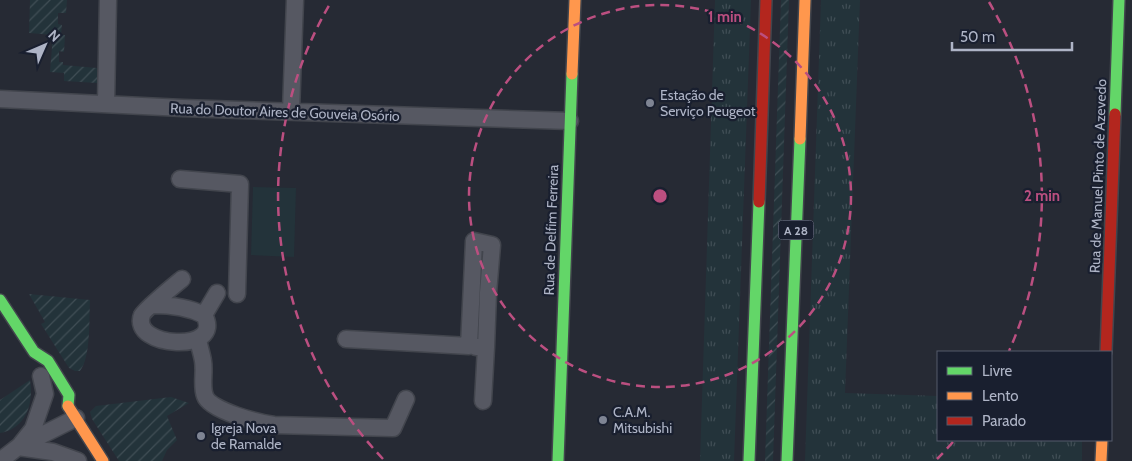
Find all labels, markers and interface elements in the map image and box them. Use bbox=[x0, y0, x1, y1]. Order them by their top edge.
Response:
text: 1 min bbox=[708, 8, 742, 26]
north arrow bbox=[20, 20, 70, 70]
scale bar bbox=[952, 20, 1072, 52]
text: N bbox=[44, 26, 64, 46]
text: 50 m bbox=[960, 28, 995, 46]
street label: Rua de Manuel Pinto de Azevedo bbox=[1086, 78, 1110, 273]
place label: Estação de Serviço Peugeot bbox=[660, 86, 756, 120]
marker: Estação de Serviço Peugeot bbox=[644, 97, 656, 109]
street label: Rua do Doutor Aires de Gouveia Osório bbox=[170, 99, 400, 125]
street label: Rua de Delfim Ferreira bbox=[540, 164, 562, 296]
centre of rings bbox=[651, 187, 669, 205]
text: 2 min bbox=[1024, 187, 1060, 205]
road number: A 28 bbox=[778, 220, 814, 240]
legend bbox=[937, 351, 1112, 441]
text: Livre bbox=[982, 362, 1013, 380]
text: Lento bbox=[982, 387, 1019, 405]
place label: C.A.M. Mitsubishi bbox=[613, 403, 672, 437]
text: Parado bbox=[982, 412, 1026, 430]
marker: C.A.M. Mitsubishi bbox=[597, 414, 609, 426]
place label: Igreja Nova de Ramalde bbox=[211, 419, 281, 453]
marker: Igreja Nova de Ramalde bbox=[195, 430, 207, 442]

